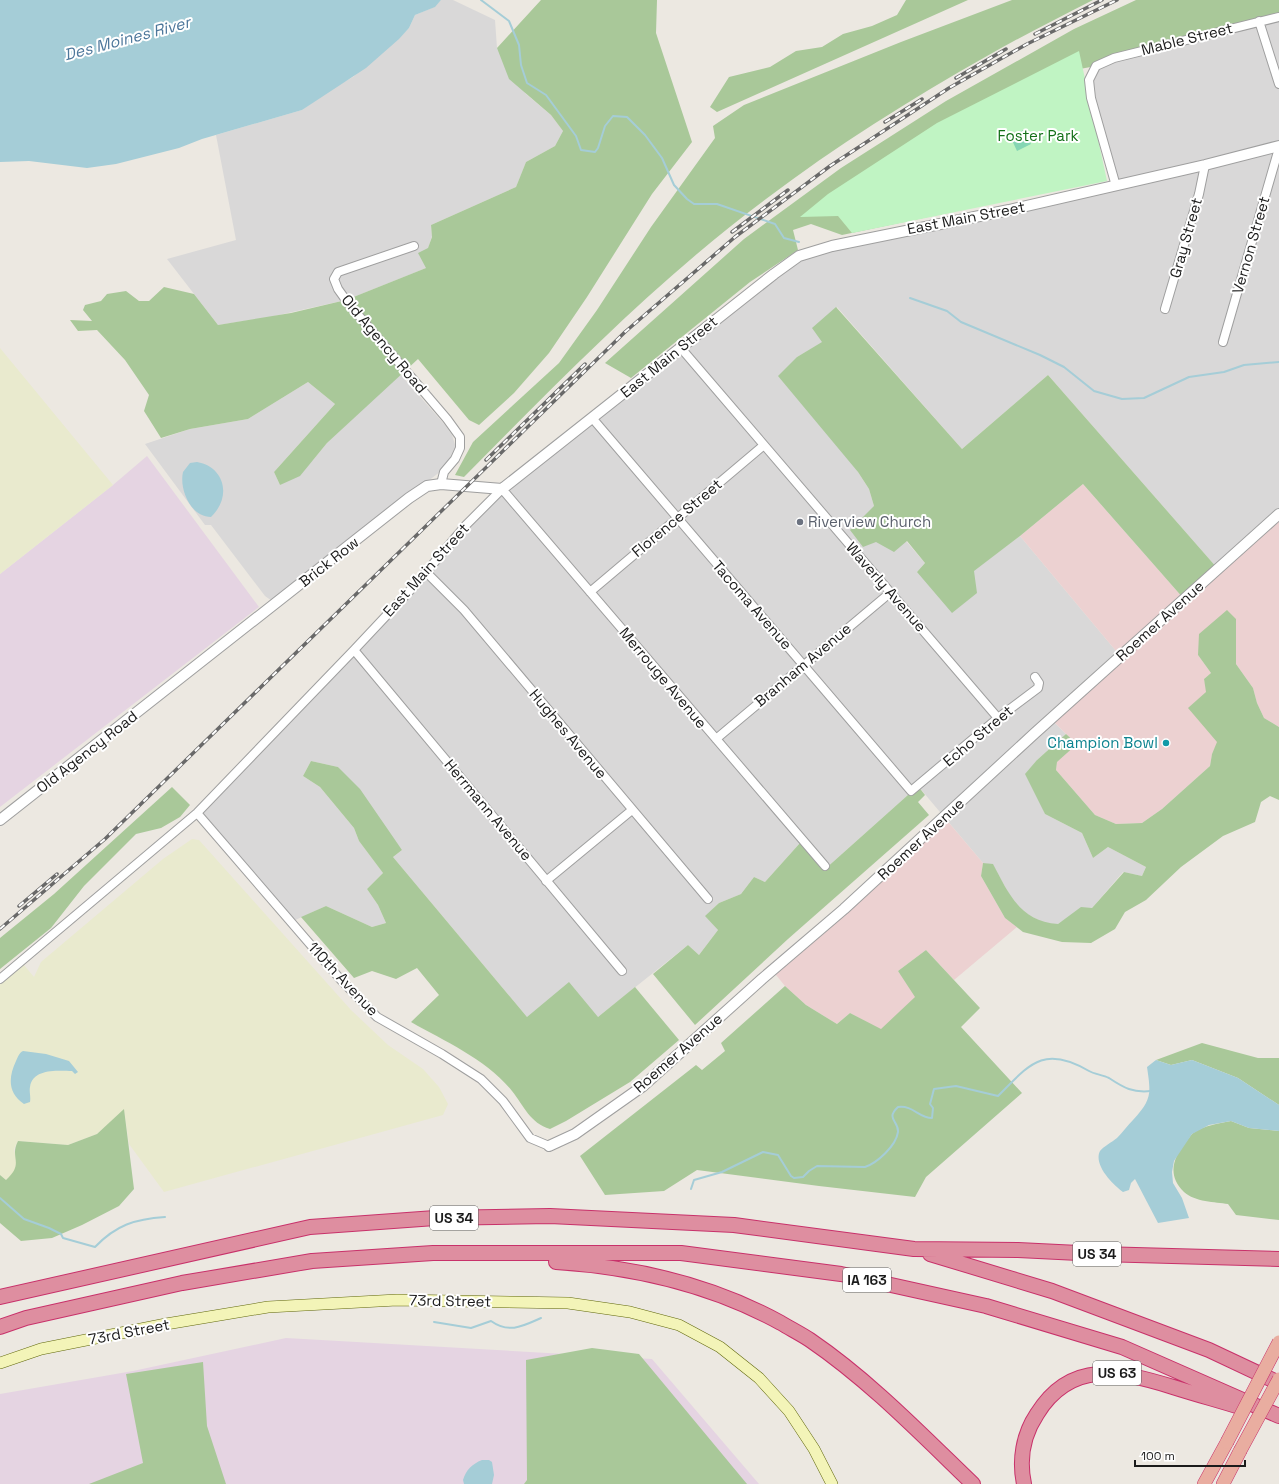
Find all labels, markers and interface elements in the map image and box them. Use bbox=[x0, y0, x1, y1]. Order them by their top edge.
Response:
water label: Des Moines River bbox=[62, 11, 194, 65]
street label: Mable Street bbox=[1139, 18, 1235, 59]
park label: Foster Park bbox=[997, 126, 1079, 145]
street label: Vernon Street bbox=[1228, 194, 1274, 296]
street label: Gray Street bbox=[1165, 195, 1206, 280]
street label: East Main Street bbox=[905, 197, 1027, 238]
street label: Old Agency Road bbox=[338, 290, 431, 397]
street label: East Main Street bbox=[616, 312, 721, 402]
street label: Florence Street bbox=[628, 474, 726, 561]
place label: Riverview Church bbox=[808, 512, 931, 531]
marker: Riverview Church bbox=[795, 517, 805, 527]
street label: East Main Street bbox=[379, 519, 473, 620]
street label: Brick Row bbox=[295, 532, 362, 591]
street label: Waverly Avenue bbox=[842, 538, 931, 636]
street label: Tacoma Avenue bbox=[708, 556, 796, 653]
street label: Roemer Avenue bbox=[1112, 576, 1208, 665]
street label: Branham Avenue bbox=[750, 619, 855, 711]
street label: Merrouge Avenue bbox=[615, 623, 711, 732]
street label: Hughes Avenue bbox=[525, 685, 611, 782]
street label: Echo Street bbox=[939, 701, 1017, 770]
street label: Old Agency Road bbox=[32, 706, 141, 797]
place label: Champion Bowl bbox=[1047, 733, 1158, 752]
marker: Champion Bowl bbox=[1161, 738, 1171, 748]
street label: Herrmann Avenue bbox=[440, 755, 536, 864]
street label: Roemer Avenue bbox=[873, 794, 968, 884]
street label: 110th Avenue bbox=[304, 937, 383, 1020]
street label: Roemer Avenue bbox=[629, 1009, 726, 1096]
road number: US 34 bbox=[430, 1206, 478, 1230]
road number: US 34 bbox=[1073, 1242, 1121, 1266]
road number: IA 163 bbox=[843, 1268, 891, 1292]
street label: 73rd Street bbox=[409, 1290, 491, 1311]
street label: 73rd Street bbox=[87, 1314, 171, 1349]
road number: US 63 bbox=[1093, 1361, 1141, 1385]
scale bar bbox=[1135, 1442, 1245, 1468]
text: 100 m bbox=[1141, 1448, 1175, 1464]

